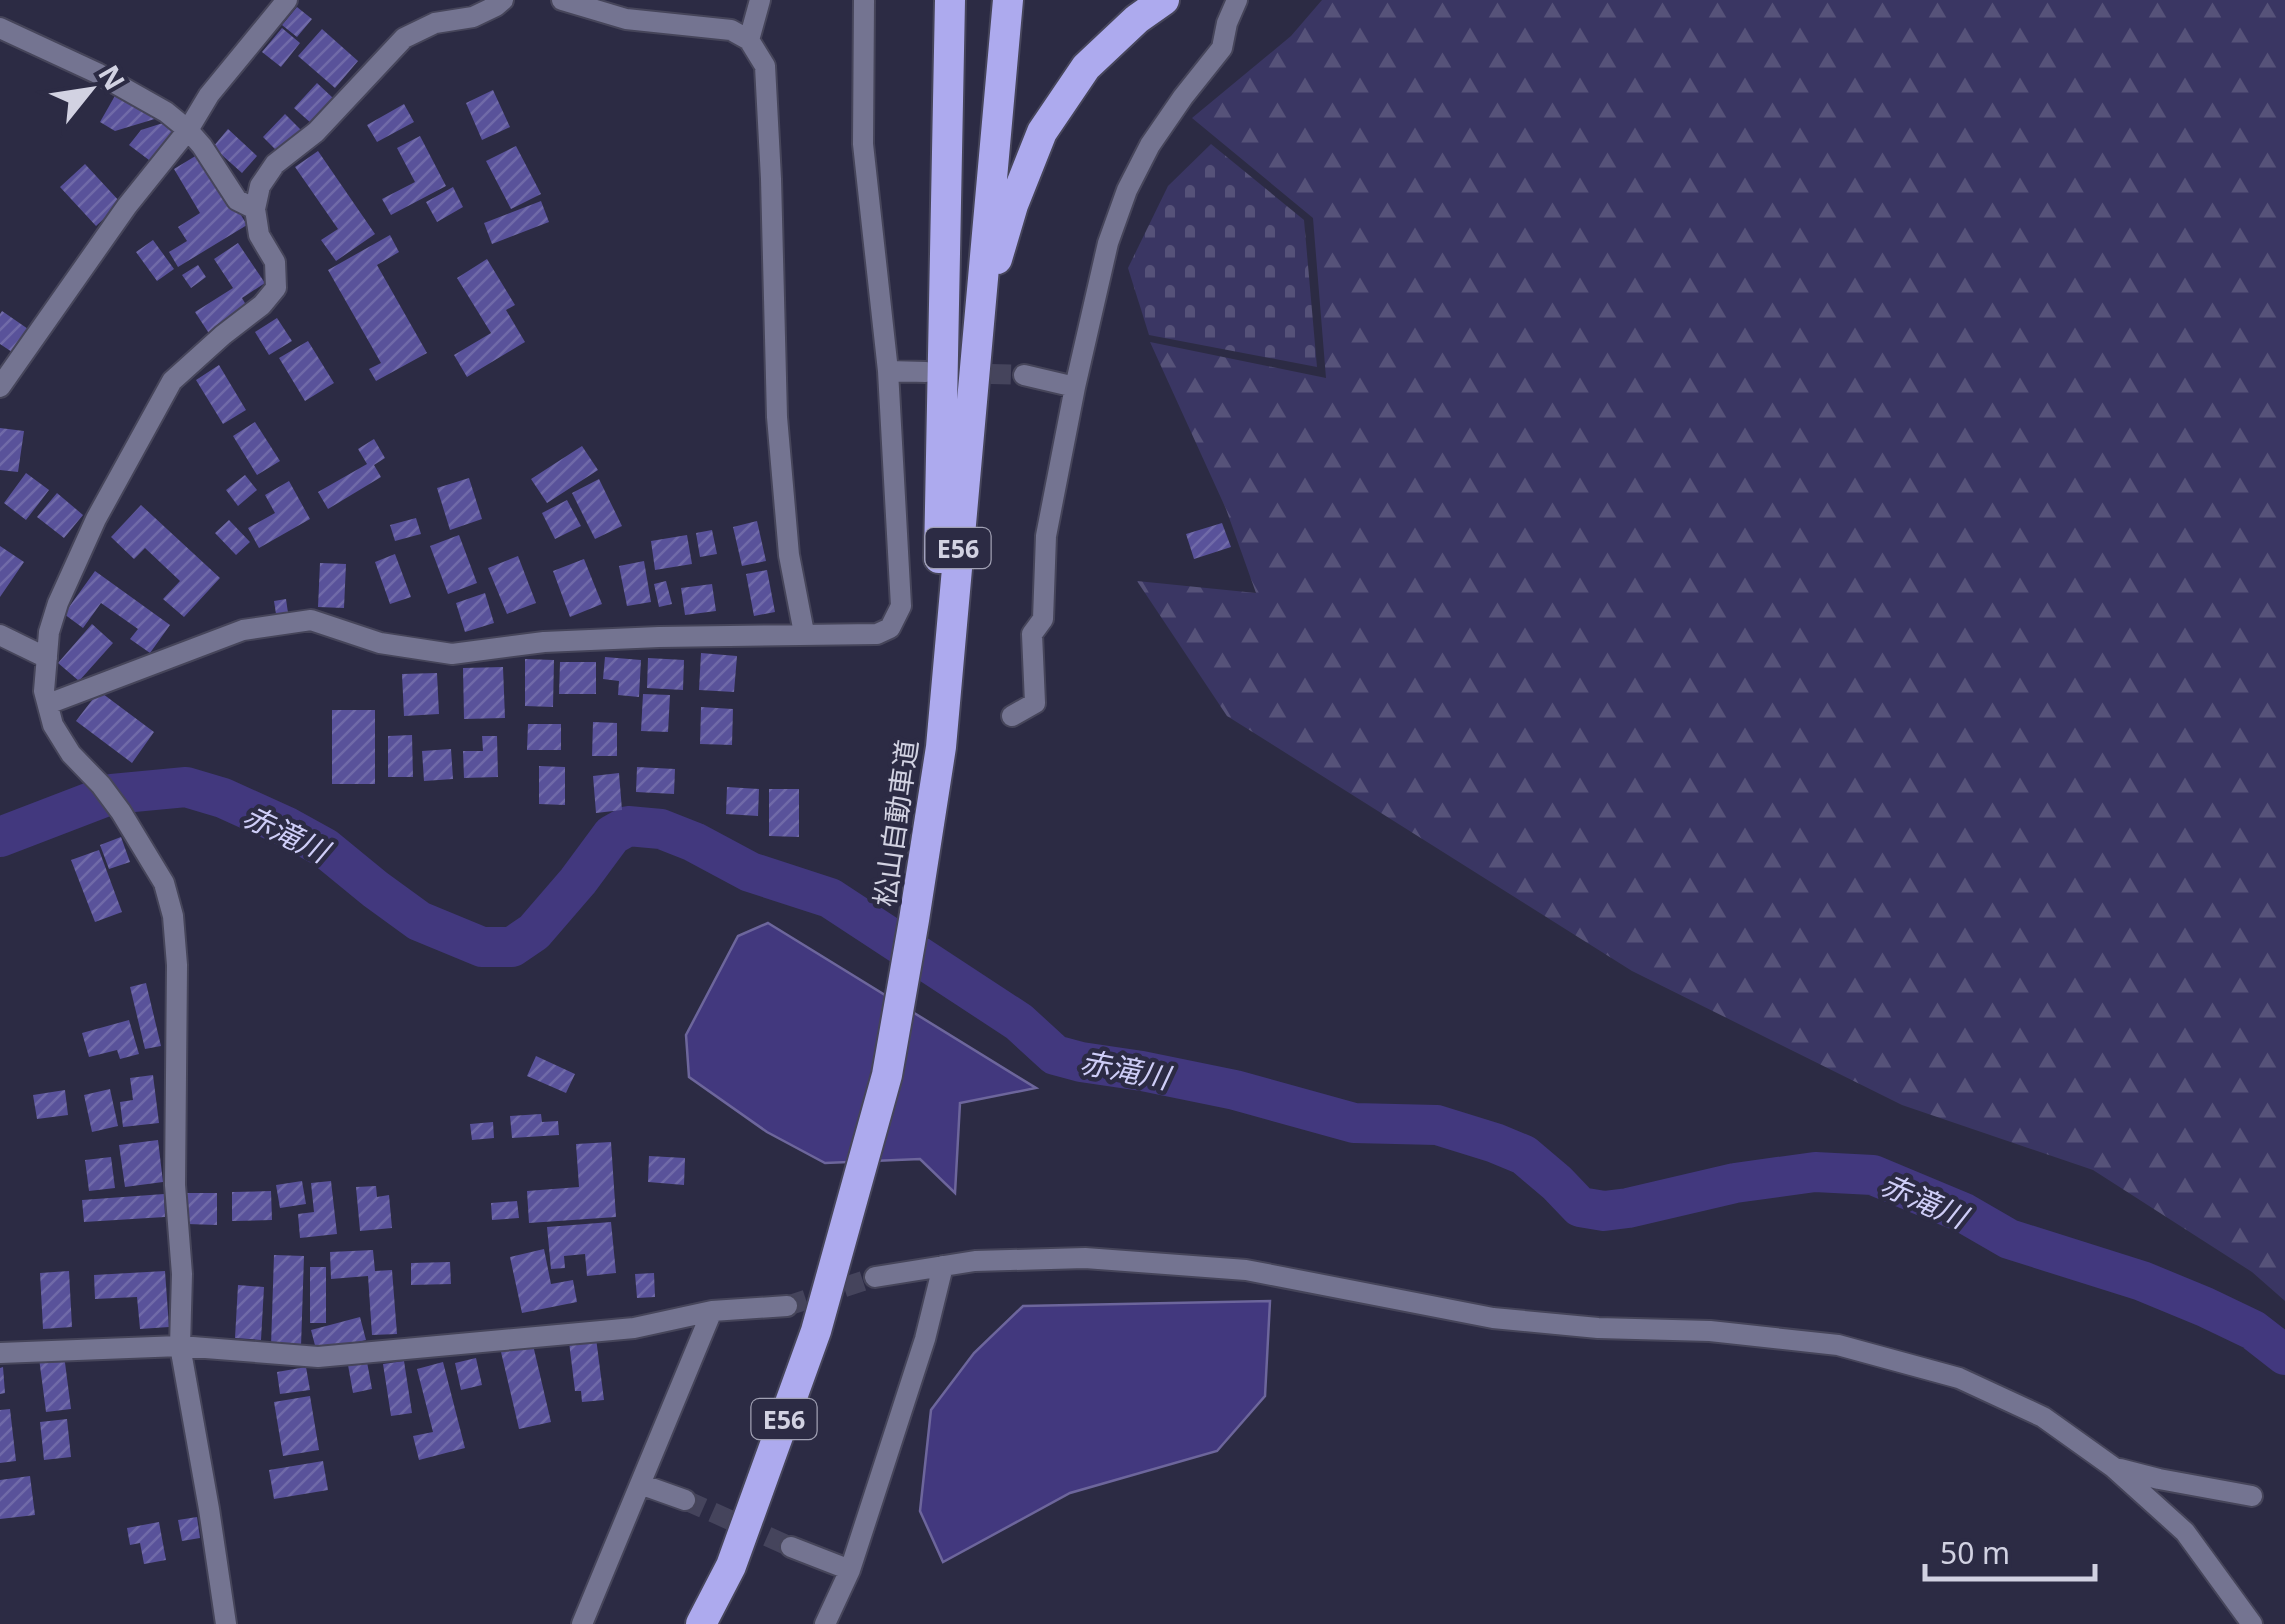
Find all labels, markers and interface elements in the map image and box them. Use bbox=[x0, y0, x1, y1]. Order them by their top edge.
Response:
north arrow bbox=[40, 40, 140, 140]
text: N bbox=[90, 58, 135, 96]
road number: E56 bbox=[926, 528, 990, 568]
street label: 松山自動車道 bbox=[864, 737, 926, 909]
water label: 赤滝川 bbox=[237, 795, 338, 872]
water label: 赤滝川 bbox=[1077, 1040, 1176, 1098]
water label: 赤滝川 bbox=[1875, 1163, 1976, 1238]
road number: E56 bbox=[752, 1399, 816, 1439]
scale bar bbox=[1925, 1519, 2095, 1581]
text: 50 m bbox=[1940, 1532, 2010, 1573]

